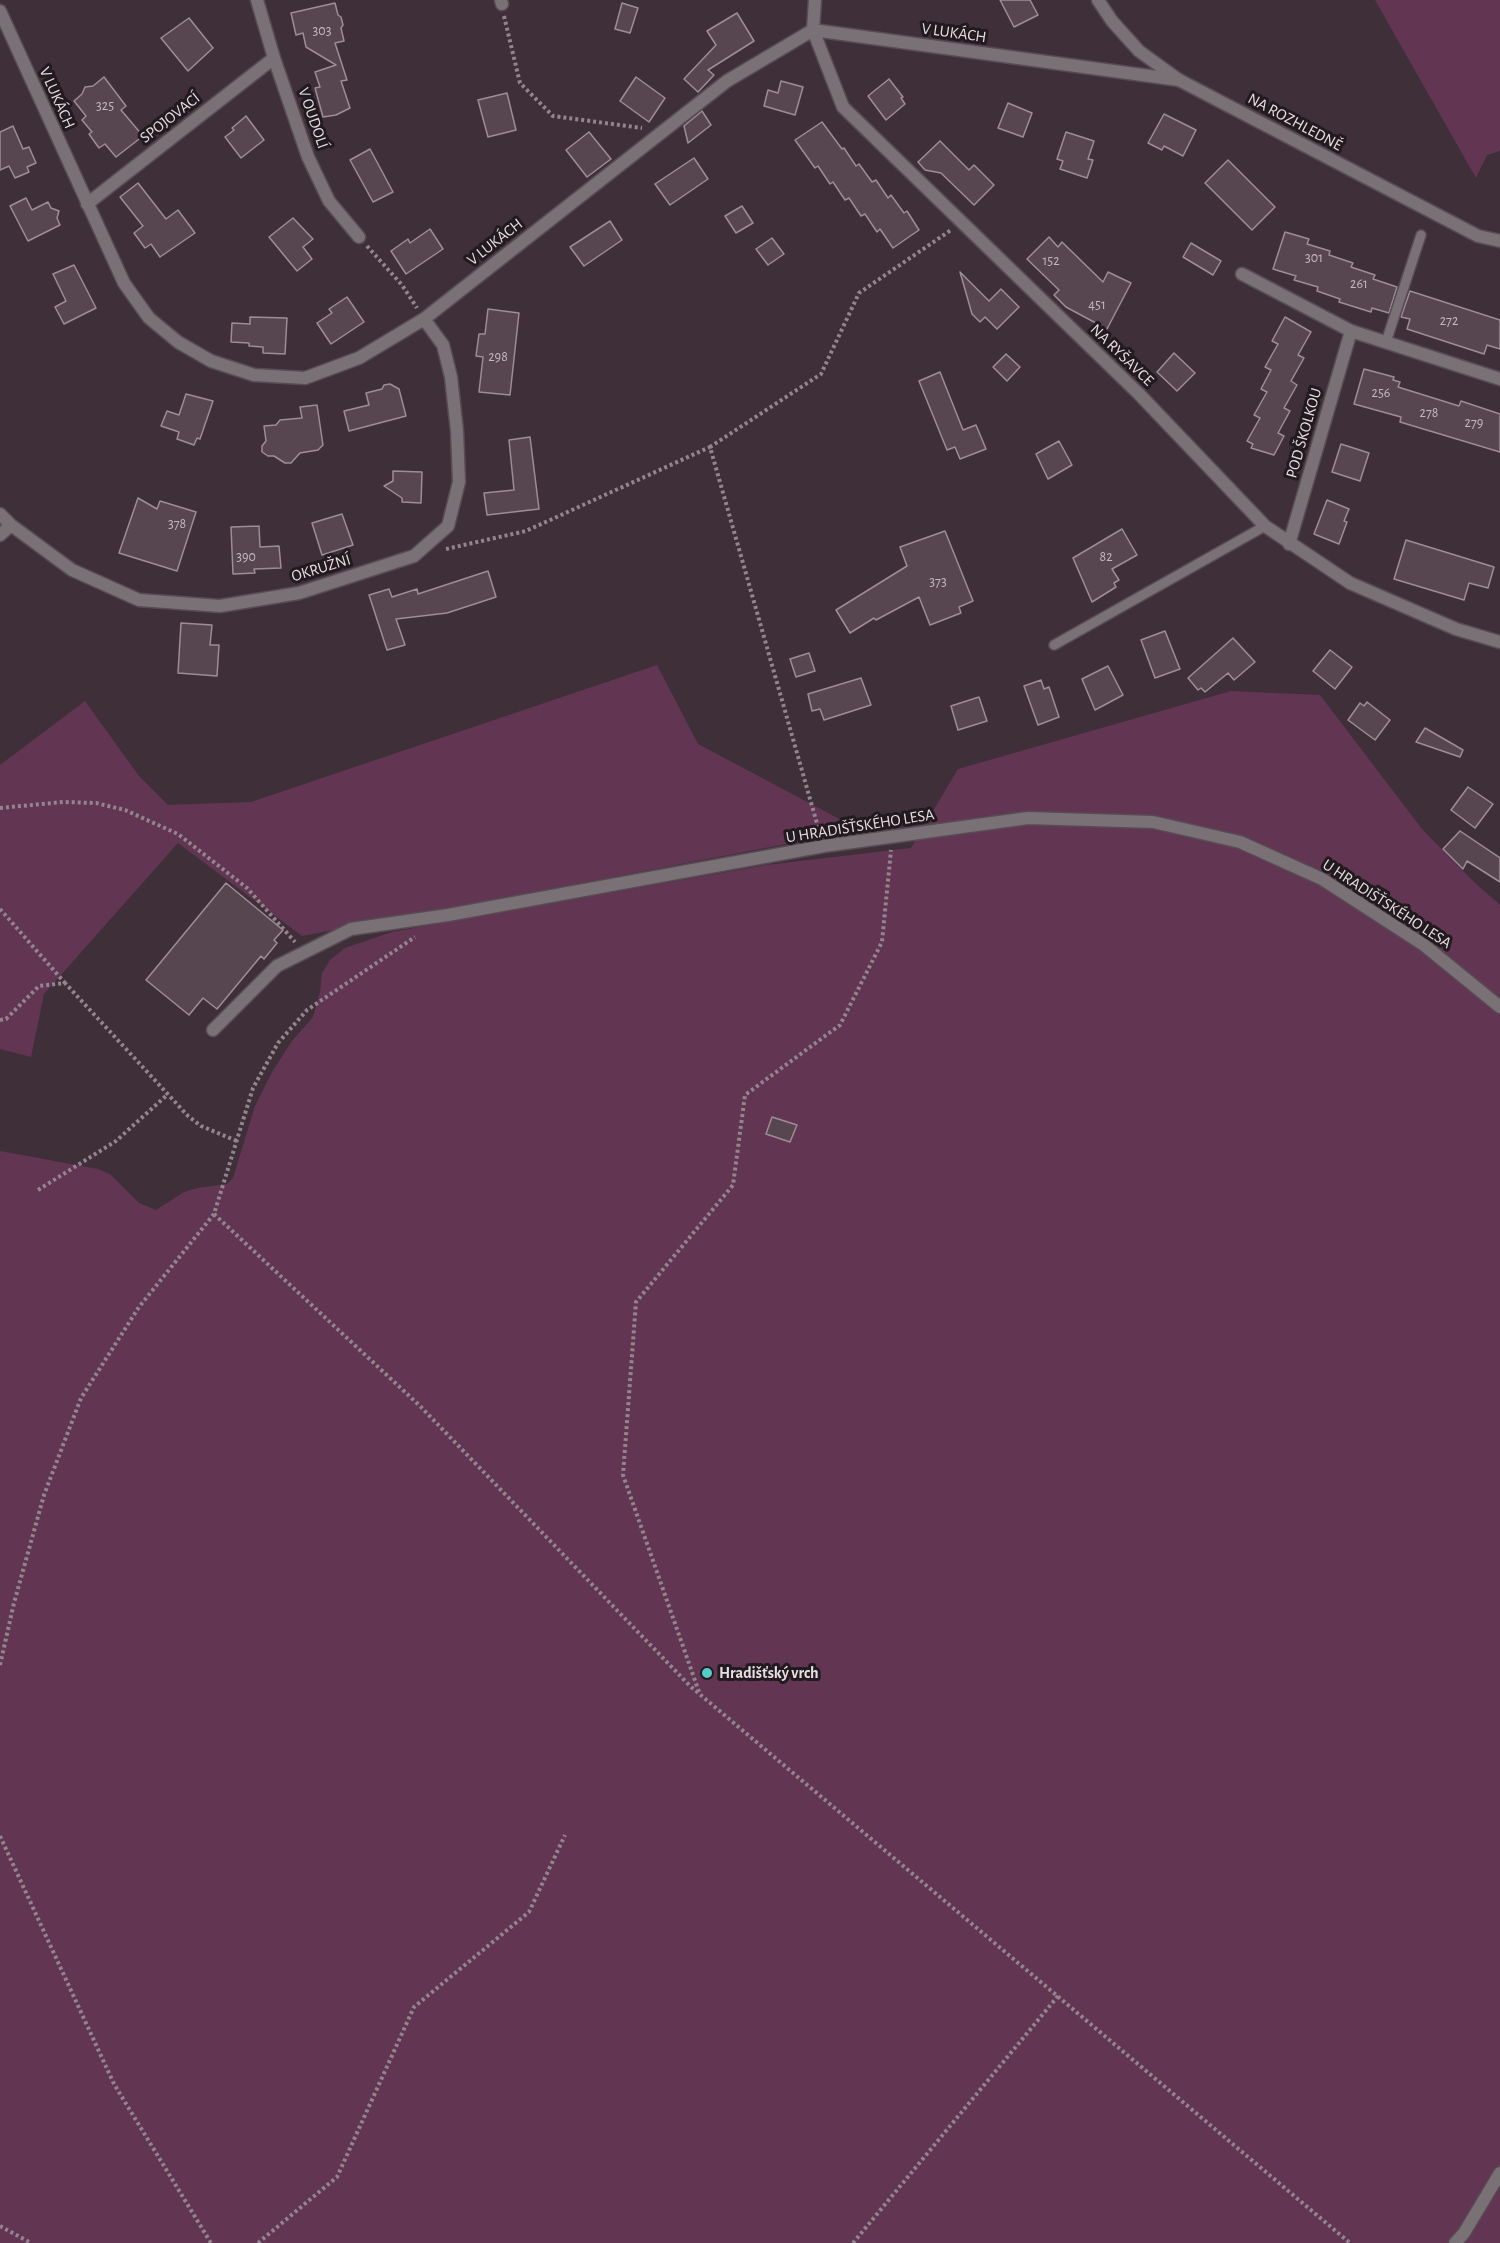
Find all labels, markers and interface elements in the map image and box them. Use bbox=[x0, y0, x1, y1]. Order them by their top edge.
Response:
street label: V LUKÁCH bbox=[920, 19, 988, 47]
house number: 303 bbox=[313, 23, 331, 39]
street label: V LUKÁCH bbox=[35, 64, 79, 132]
street label: V OUDOLÍ bbox=[294, 85, 332, 151]
street label: SPOJOVACÍ bbox=[136, 89, 204, 147]
street label: NA ROZHLEDNĚ bbox=[1244, 89, 1346, 155]
house number: 325 bbox=[96, 98, 114, 114]
street label: V LUKÁCH bbox=[463, 214, 527, 270]
house number: 301 bbox=[1305, 250, 1323, 266]
house number: 152 bbox=[1042, 253, 1060, 269]
house number: 261 bbox=[1350, 276, 1368, 292]
house number: 451 bbox=[1088, 297, 1106, 313]
house number: 272 bbox=[1440, 313, 1458, 329]
street label: NA RYŠAVCE bbox=[1086, 320, 1158, 390]
house number: 298 bbox=[488, 349, 508, 365]
house number: 256 bbox=[1372, 385, 1390, 401]
street label: POD ŠKOLKOU bbox=[1282, 386, 1326, 480]
house number: 278 bbox=[1420, 405, 1438, 421]
house number: 279 bbox=[1465, 415, 1483, 431]
house number: 378 bbox=[168, 516, 186, 532]
house number: 390 bbox=[236, 549, 256, 565]
house number: 82 bbox=[1099, 549, 1113, 565]
street label: OKRUŽNÍ bbox=[289, 550, 353, 586]
house number: 373 bbox=[929, 574, 947, 590]
street label: U HRADIŠŤSKÉHO LESA bbox=[784, 805, 936, 847]
street label: U HRADIŠŤSKÉHO LESA bbox=[1319, 855, 1455, 953]
place label: Hradišťský vrch bbox=[719, 1663, 819, 1683]
marker: Hradišťský vrch bbox=[700, 1666, 714, 1680]

